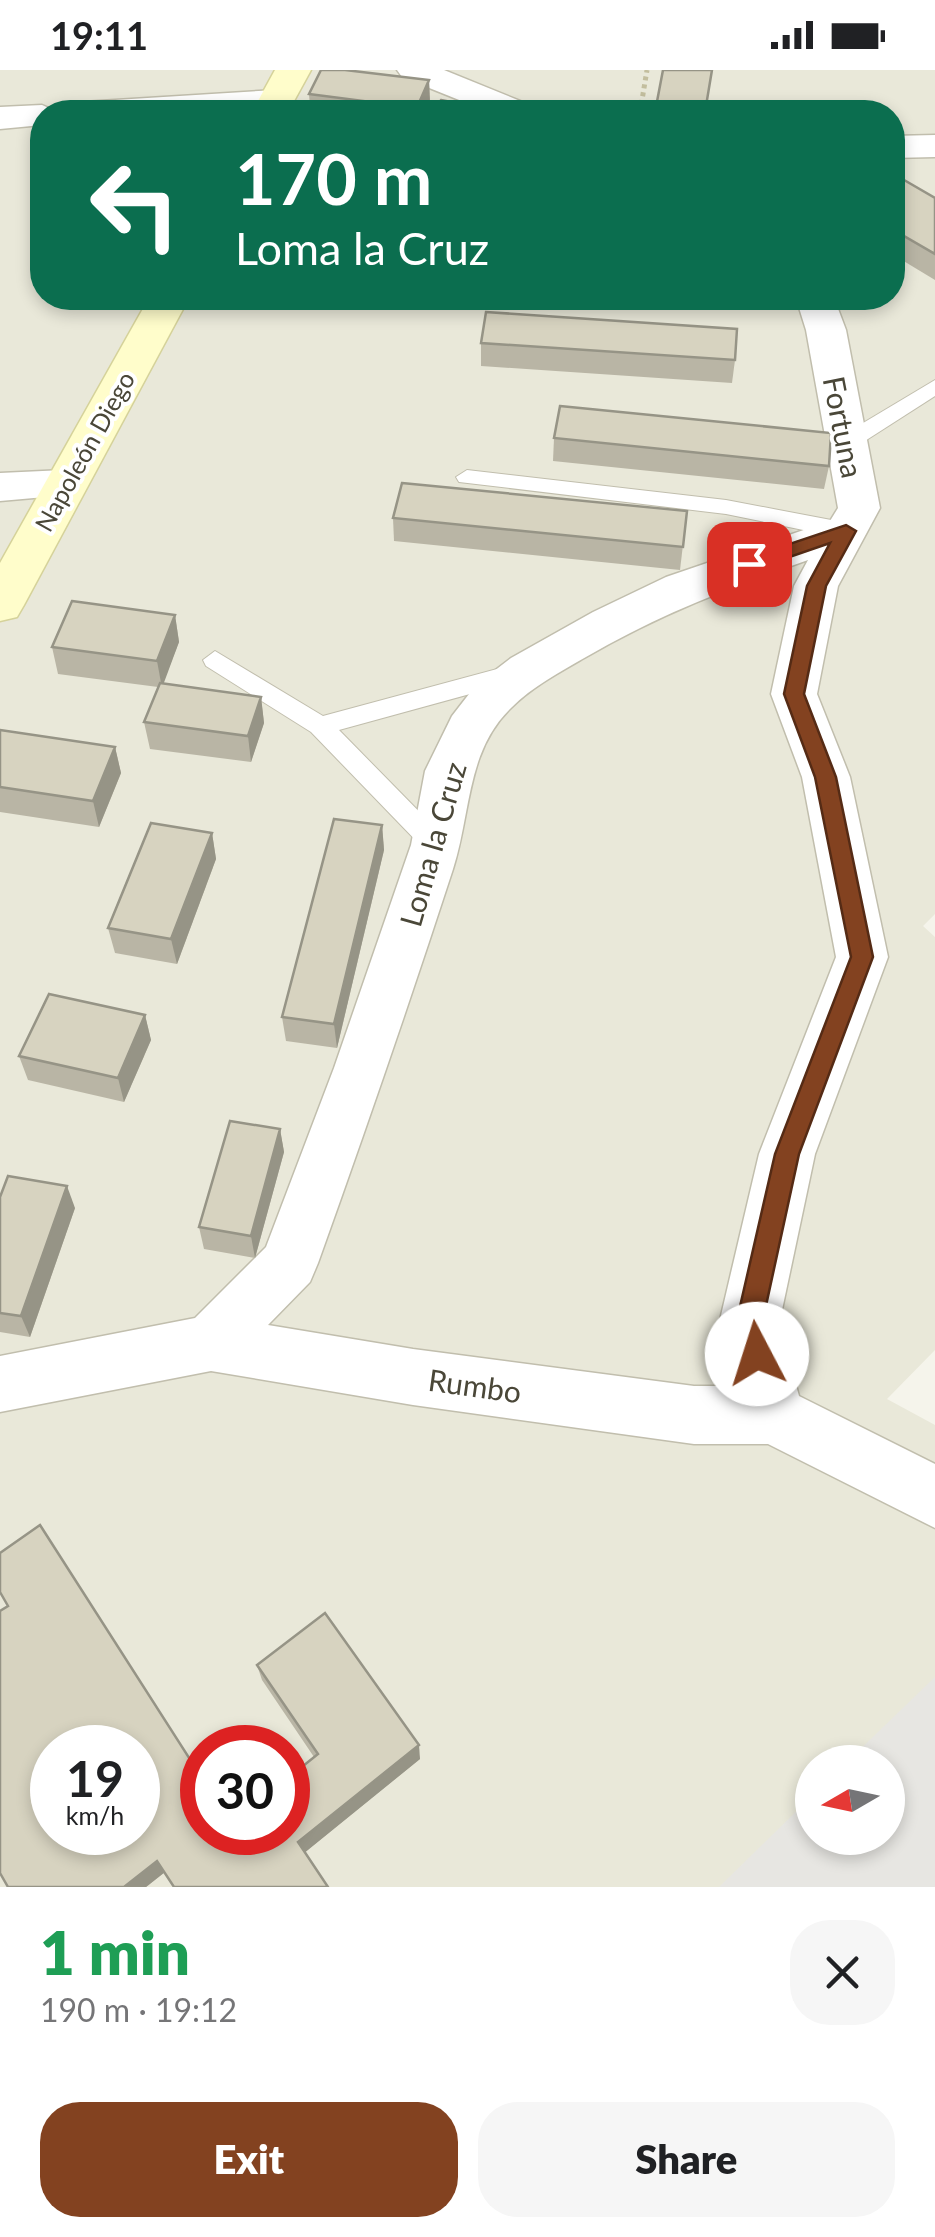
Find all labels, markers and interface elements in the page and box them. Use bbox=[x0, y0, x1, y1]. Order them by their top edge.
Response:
text: 19:11 bbox=[50, 12, 148, 58]
text: 170 m bbox=[235, 136, 432, 220]
icon: left bbox=[70, 140, 200, 270]
text: Loma la Cruz bbox=[235, 221, 489, 275]
street label: Napoleón Diego bbox=[28, 366, 140, 536]
street label: Fortuna bbox=[817, 373, 871, 481]
pin bbox=[707, 522, 792, 607]
icon: arrive bbox=[722, 537, 777, 592]
street label: Loma la Cruz bbox=[391, 758, 473, 930]
position arrow bbox=[705, 1302, 809, 1406]
street label: Rumbo bbox=[426, 1361, 524, 1409]
speed limit sign: 30 bbox=[180, 1725, 310, 1855]
north arrow bbox=[795, 1745, 905, 1855]
map controls bbox=[795, 1745, 905, 1855]
text: 19 bbox=[66, 1748, 124, 1808]
text: km/h bbox=[66, 1800, 124, 1830]
text: 1 min bbox=[40, 1916, 190, 1988]
button: close bbox=[790, 1920, 895, 2025]
text: 190 m · 19:12 bbox=[40, 1990, 237, 2029]
button: Exit bbox=[40, 2102, 458, 2217]
button: Share bbox=[478, 2102, 895, 2217]

